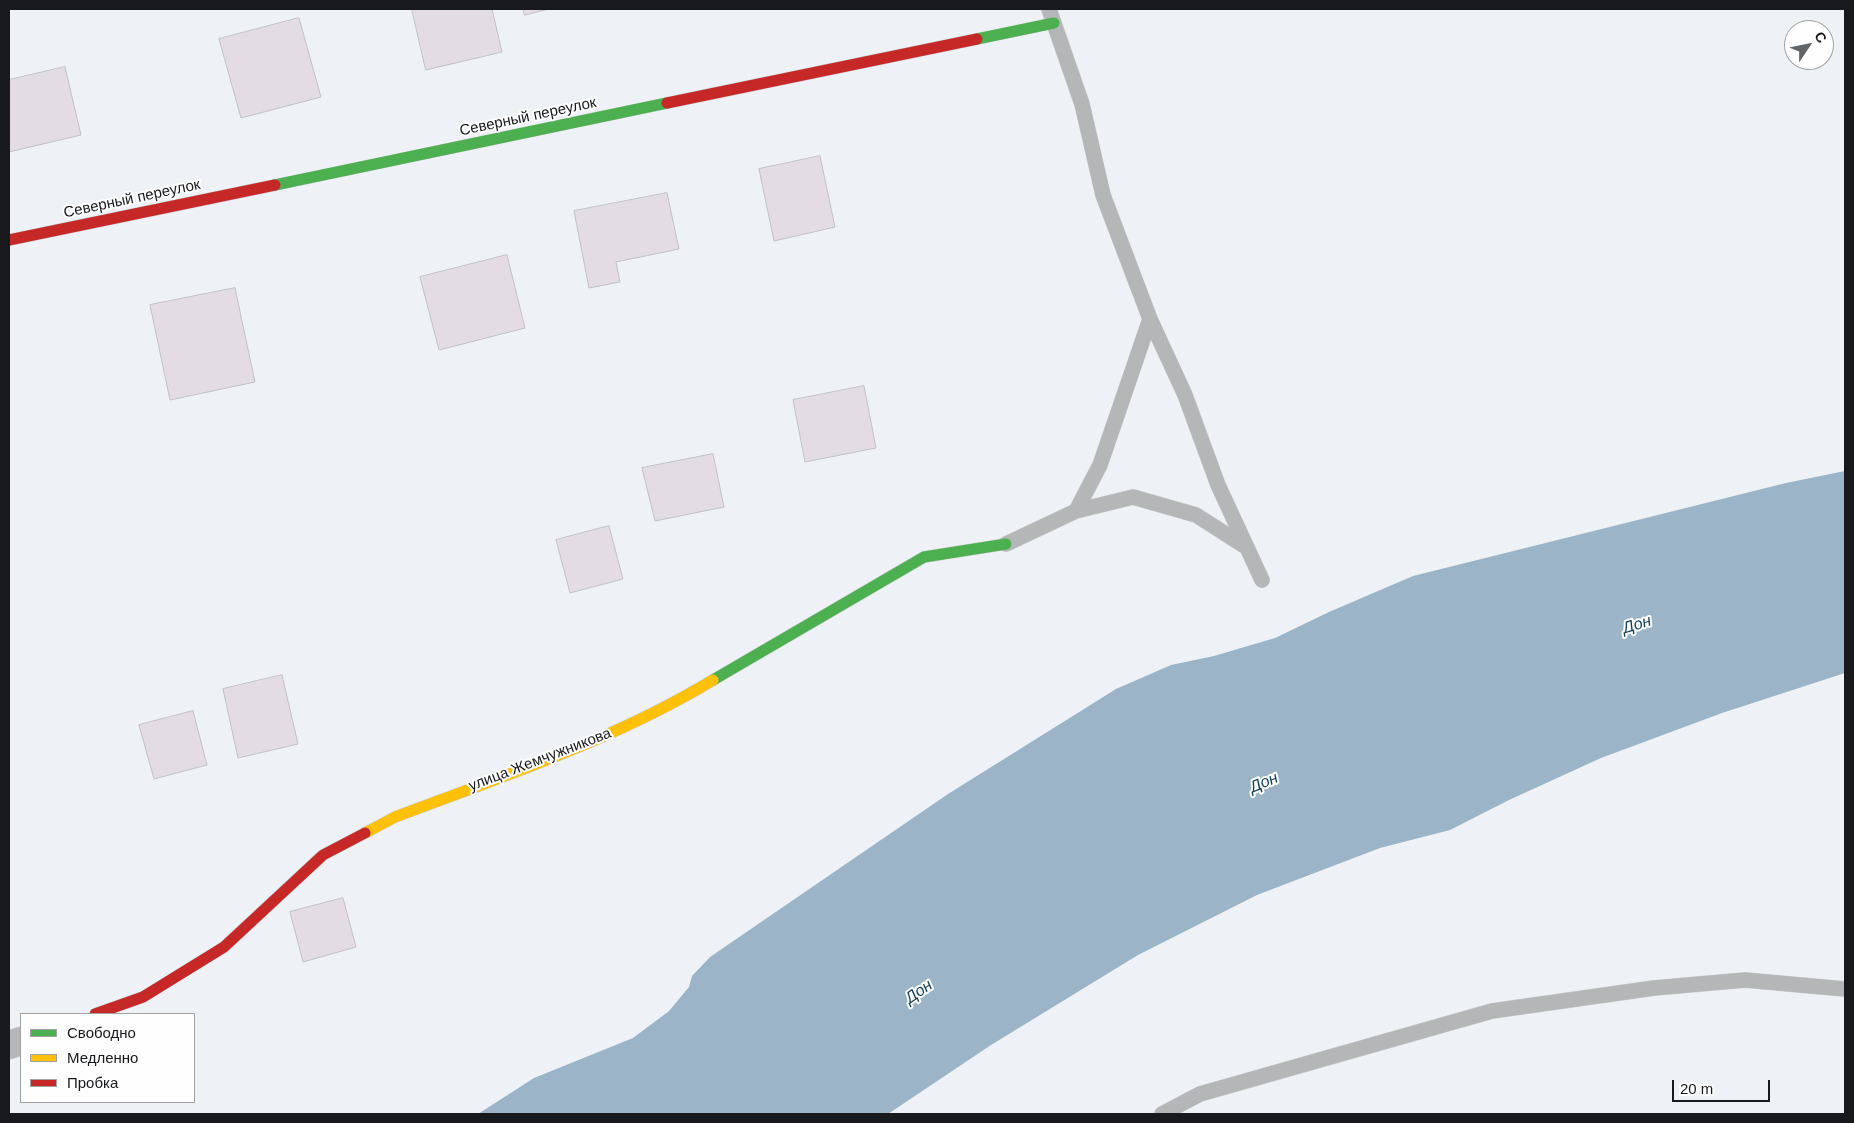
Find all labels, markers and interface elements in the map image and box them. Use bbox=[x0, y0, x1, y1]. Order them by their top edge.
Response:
north arrow bbox=[1784, 20, 1834, 70]
text: С bbox=[1811, 29, 1830, 46]
street label: Северный переулок bbox=[458, 94, 598, 140]
street label: Северный переулок bbox=[62, 176, 202, 222]
water label: Дон bbox=[1620, 612, 1654, 638]
street label: улица Жемчужникова bbox=[466, 725, 614, 795]
water label: Дон bbox=[1247, 769, 1281, 797]
water label: Дон bbox=[902, 976, 936, 1008]
legend bbox=[20, 1013, 195, 1103]
text: Свободно bbox=[67, 1024, 136, 1041]
text: Медленно bbox=[67, 1049, 138, 1066]
scale bar bbox=[1674, 1070, 1772, 1102]
text: Пробка bbox=[67, 1074, 118, 1091]
text: 20 m bbox=[1680, 1080, 1713, 1097]

